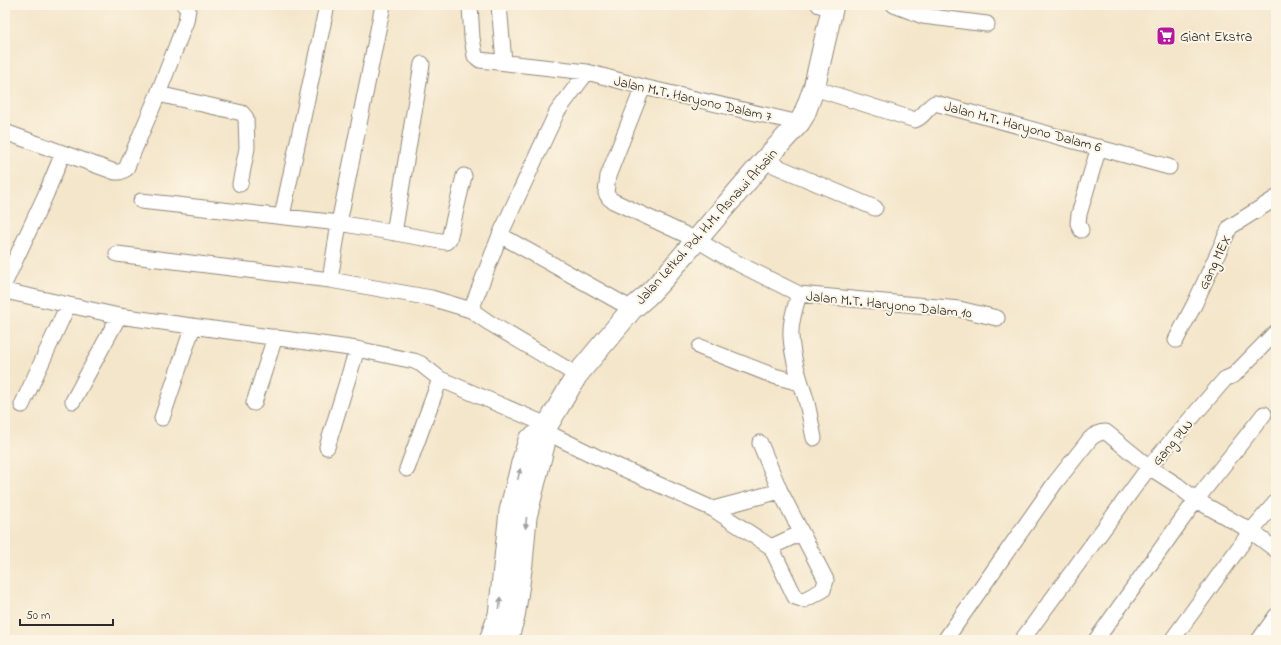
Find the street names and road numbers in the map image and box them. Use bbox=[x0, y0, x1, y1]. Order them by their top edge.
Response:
street label: Jalan M.T. Haryono Dalam 7 bbox=[611, 71, 774, 129]
street label: Jalan M.T. Haryono Dalam 6 bbox=[941, 96, 1104, 160]
street label: Jalan Letkol. Pol. H.M. Asnawi Arbain bbox=[631, 144, 783, 310]
street label: Gang MEX bbox=[1194, 232, 1238, 294]
street label: Jalan M.T. Haryono Dalam 10 bbox=[805, 286, 973, 326]
street label: Gang PLN bbox=[1147, 415, 1200, 471]

